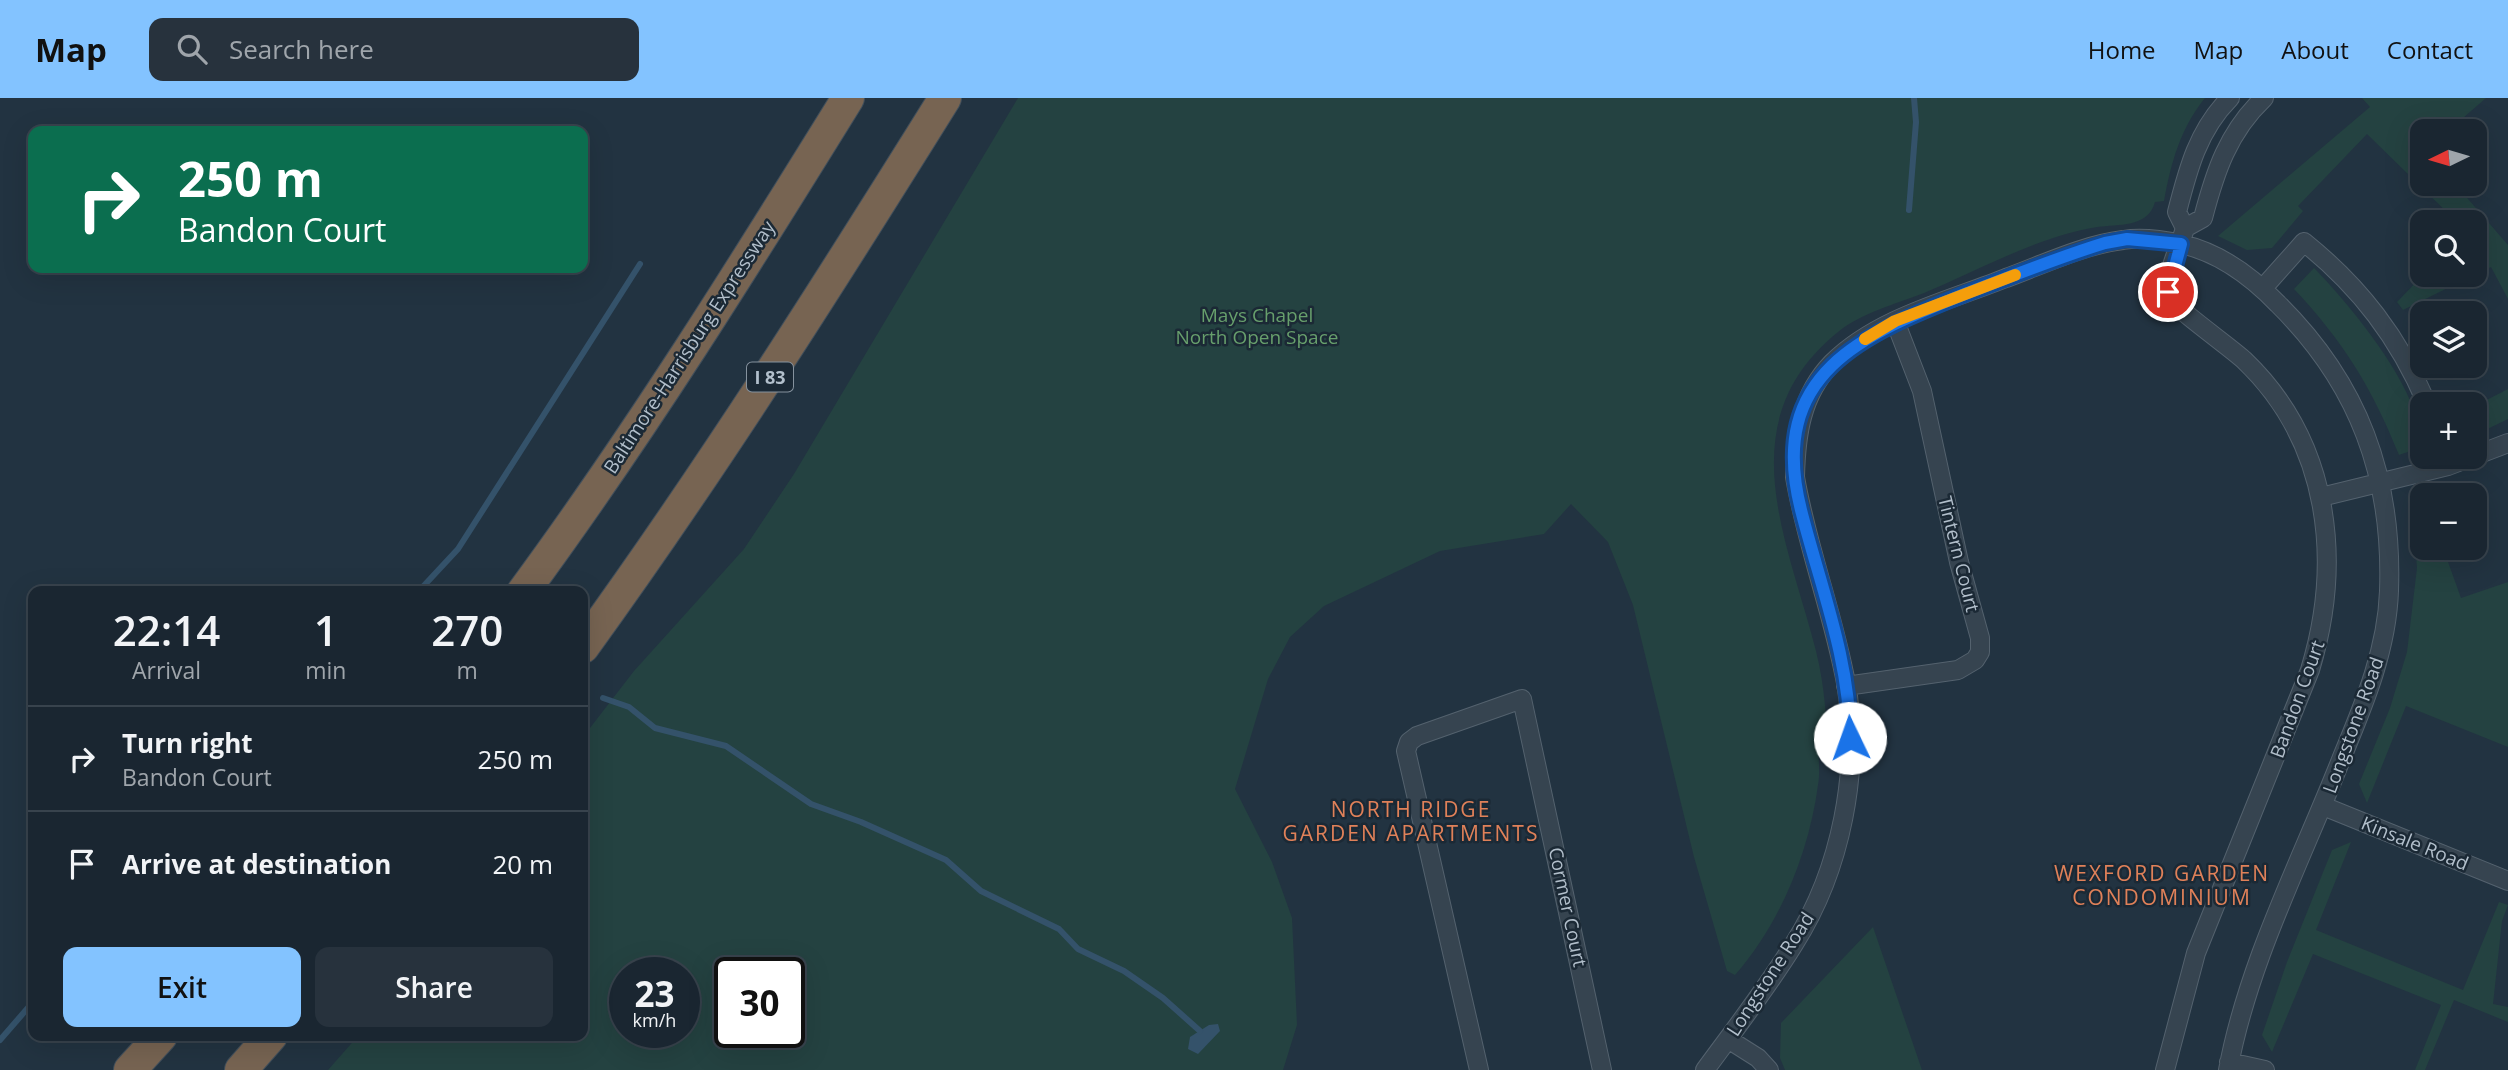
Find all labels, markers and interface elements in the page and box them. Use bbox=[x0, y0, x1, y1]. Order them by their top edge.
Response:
search box bbox=[149, 18, 639, 81]
text: Map bbox=[35, 27, 107, 72]
icon: search bbox=[173, 30, 211, 68]
text: Search here bbox=[229, 31, 374, 67]
text: Home bbox=[2088, 33, 2156, 66]
text: Map bbox=[2194, 33, 2243, 66]
text: About bbox=[2281, 33, 2349, 66]
text: Contact bbox=[2387, 33, 2473, 66]
north arrow bbox=[2410, 119, 2487, 196]
map controls bbox=[2410, 119, 2487, 560]
text: 250 m bbox=[178, 145, 323, 211]
icon: right bbox=[63, 154, 154, 245]
text: Bandon Court bbox=[178, 208, 386, 251]
button: search bbox=[2410, 210, 2487, 287]
street label: Baltimore-Harrisburg Expressway bbox=[597, 215, 781, 478]
pin bbox=[2138, 262, 2198, 322]
icon: arrive bbox=[2149, 273, 2187, 311]
button: layers bbox=[2410, 301, 2487, 378]
park label: Mays Chapel North Open Space bbox=[1176, 302, 1338, 350]
road number: I 83 bbox=[747, 362, 793, 391]
button: + bbox=[2410, 392, 2487, 469]
button: − bbox=[2410, 483, 2487, 560]
street label: Tintern Court bbox=[1932, 493, 1986, 615]
text: 22:14 bbox=[113, 601, 220, 658]
text: 1 bbox=[314, 601, 338, 658]
text: 270 bbox=[431, 601, 503, 658]
street label: Bandon Court bbox=[2264, 636, 2330, 762]
street label: Longstone Road bbox=[2316, 653, 2390, 797]
text: Arrival bbox=[132, 654, 201, 686]
text: min bbox=[305, 654, 346, 686]
text: m bbox=[457, 654, 478, 686]
position arrow bbox=[1813, 701, 1887, 775]
text: Turn right bbox=[122, 725, 253, 761]
icon: right bbox=[63, 740, 101, 778]
text: 250 m bbox=[478, 741, 553, 777]
text: Bandon Court bbox=[122, 761, 272, 793]
district label: NORTH RIDGE GARDEN APARTMENTS bbox=[1283, 795, 1539, 847]
street label: Kinsale Road bbox=[2358, 810, 2472, 876]
icon: arrive bbox=[63, 845, 101, 883]
street label: Cormer Court bbox=[1543, 845, 1593, 969]
text: Arrive at destination bbox=[122, 846, 391, 882]
text: 20 m bbox=[492, 846, 553, 882]
district label: WEXFORD GARDEN CONDOMINIUM bbox=[2054, 859, 2270, 911]
street label: Longstone Road bbox=[1720, 907, 1820, 1041]
button: Exit bbox=[63, 947, 301, 1027]
button: Share bbox=[315, 947, 553, 1027]
speed limit sign: 30 bbox=[714, 957, 805, 1048]
text: 23 bbox=[634, 970, 675, 1017]
text: km/h bbox=[633, 1008, 676, 1032]

